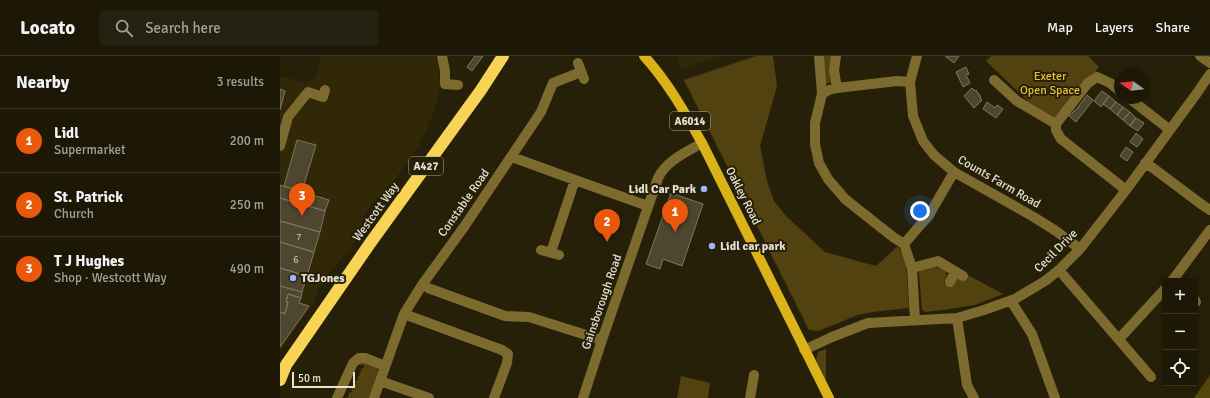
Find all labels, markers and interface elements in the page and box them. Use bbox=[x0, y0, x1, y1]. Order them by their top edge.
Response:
search box bbox=[99, 10, 379, 46]
text: Locato bbox=[20, 16, 75, 40]
icon: search bbox=[113, 17, 135, 39]
text: Search here bbox=[145, 19, 221, 37]
text: Map bbox=[1047, 19, 1073, 36]
text: Layers bbox=[1095, 19, 1134, 36]
text: Share bbox=[1156, 19, 1190, 36]
north arrow bbox=[1114, 68, 1150, 104]
park label: Exeter Open Space bbox=[1020, 69, 1080, 98]
text: Nearby bbox=[16, 72, 69, 93]
text: 3 results bbox=[216, 74, 264, 90]
road number: A6014 bbox=[670, 112, 710, 130]
text: Lidl bbox=[54, 124, 79, 142]
text: 1 bbox=[25, 133, 33, 149]
text: 200 m bbox=[230, 133, 264, 149]
text: Supermarket bbox=[54, 142, 126, 158]
street label: Counts Farm Road bbox=[955, 152, 1043, 212]
road number: A427 bbox=[409, 157, 443, 175]
street label: Oakley Road bbox=[722, 165, 764, 227]
street label: Constable Road bbox=[435, 166, 493, 240]
street label: Westcott Way bbox=[350, 179, 403, 244]
place label: Lidl Car Park bbox=[629, 182, 697, 197]
pin: 3 bbox=[289, 183, 315, 216]
marker: Lidl Car Park bbox=[699, 184, 709, 194]
text: St. Patrick bbox=[54, 188, 123, 206]
text: 2 bbox=[25, 197, 33, 213]
text: 250 m bbox=[230, 197, 264, 213]
pin: 1 bbox=[662, 199, 688, 232]
your location bbox=[910, 201, 930, 221]
text: Church bbox=[54, 206, 94, 222]
pin: 2 bbox=[594, 209, 620, 242]
street label: Cecil Drive bbox=[1031, 226, 1081, 276]
house number: 7 bbox=[296, 231, 302, 243]
place label: Lidl car park bbox=[720, 239, 786, 254]
marker: Lidl car park bbox=[707, 241, 717, 251]
text: T J Hughes bbox=[54, 252, 124, 270]
street label: Gainsborough Road bbox=[579, 252, 625, 352]
house number: 6 bbox=[293, 254, 299, 266]
text: 3 bbox=[25, 261, 33, 277]
text: 490 m bbox=[230, 261, 264, 277]
text: Shop · Westcott Way bbox=[54, 270, 167, 286]
place label: TGJones bbox=[301, 271, 345, 286]
marker: TGJones bbox=[288, 273, 298, 283]
map controls bbox=[1162, 278, 1198, 386]
button: + bbox=[1162, 278, 1198, 314]
button: − bbox=[1162, 314, 1198, 350]
button: locate bbox=[1162, 350, 1198, 386]
scale bar bbox=[292, 370, 355, 389]
text: 50 m bbox=[298, 372, 321, 385]

